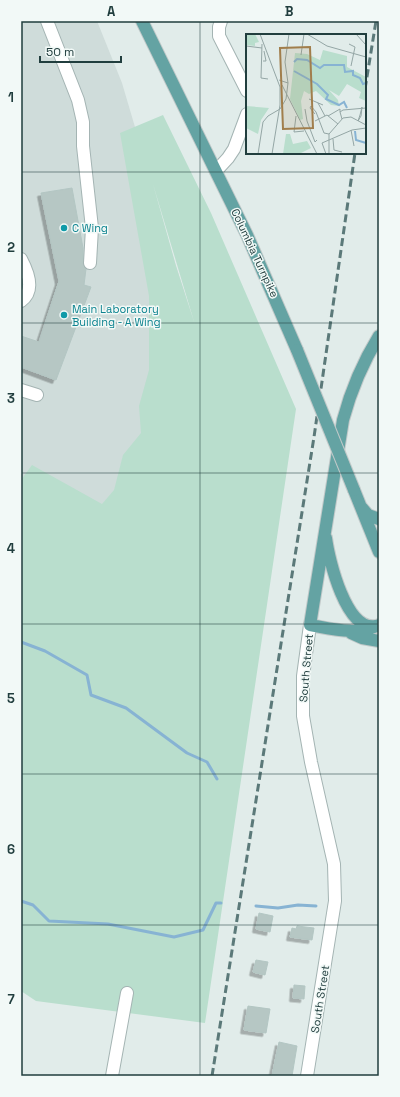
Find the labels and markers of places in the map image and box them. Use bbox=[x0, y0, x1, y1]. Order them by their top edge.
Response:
place label: C Wing bbox=[72, 221, 108, 235]
marker: C Wing bbox=[59, 223, 69, 233]
place label: Main Laboratory Building - A Wing bbox=[72, 302, 161, 329]
marker: Main Laboratory Building - A Wing bbox=[59, 310, 69, 320]

